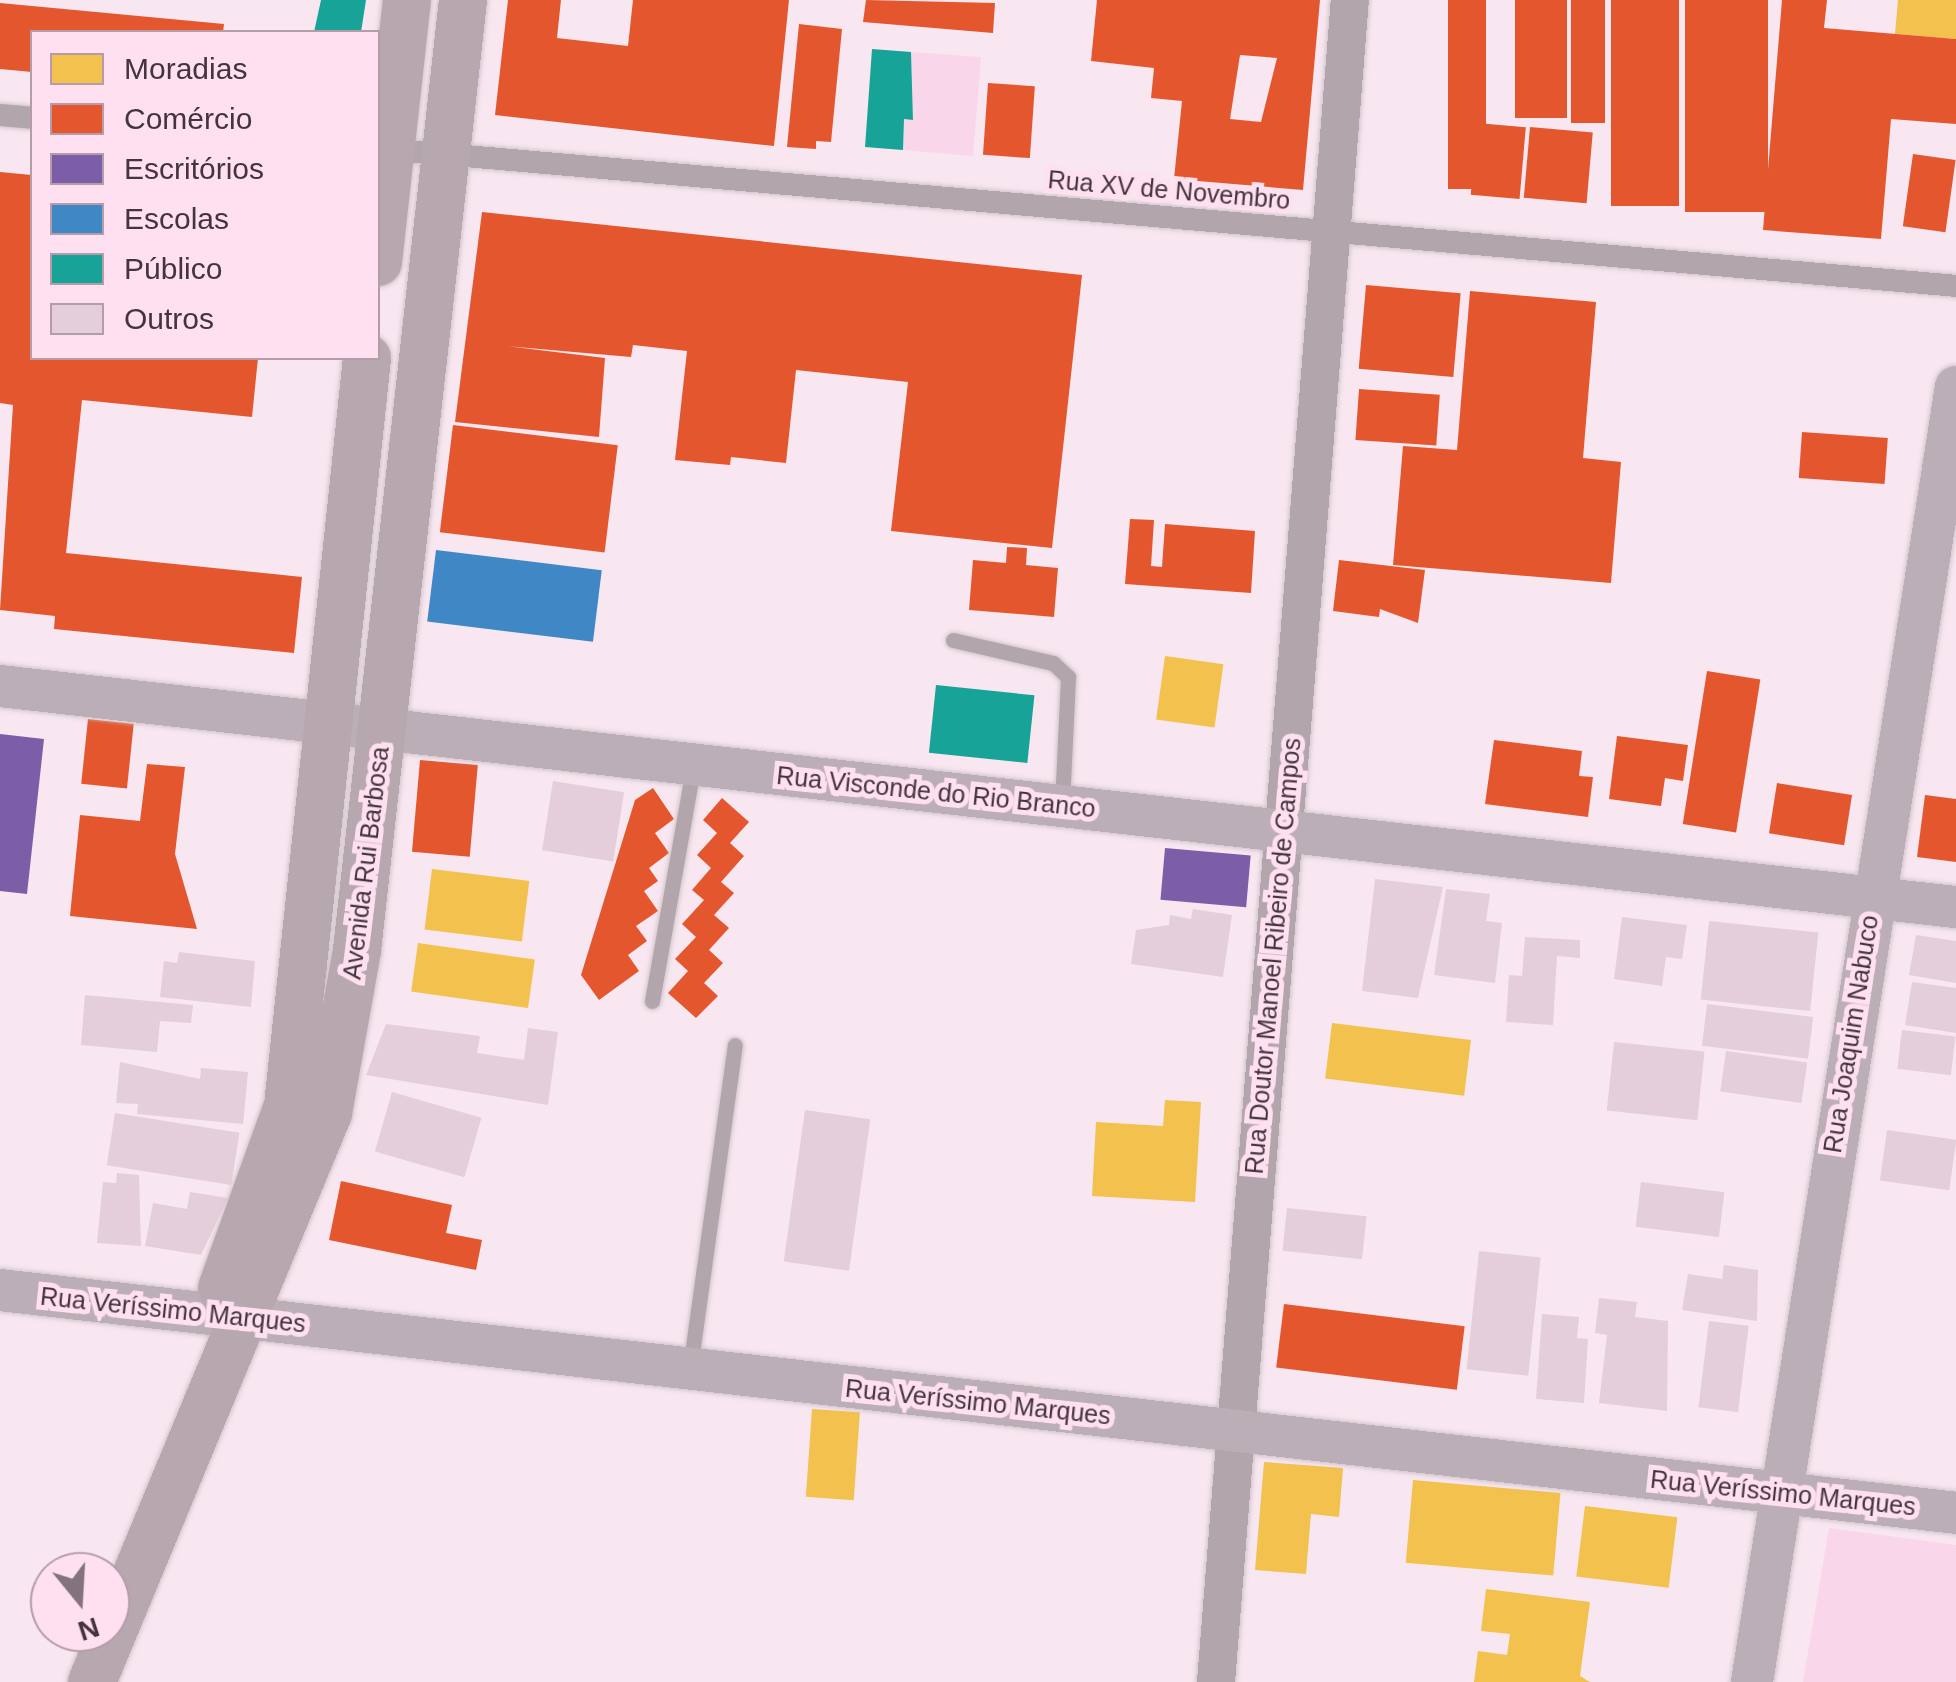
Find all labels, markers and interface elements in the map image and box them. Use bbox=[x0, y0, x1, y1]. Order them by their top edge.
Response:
legend bbox=[30, 30, 380, 360]
text: Moradias bbox=[124, 52, 247, 85]
text: Comércio bbox=[124, 102, 252, 135]
text: Escritórios bbox=[124, 152, 264, 185]
street label: Rua XV de Novembro bbox=[1047, 164, 1291, 216]
text: Escolas bbox=[124, 202, 229, 235]
text: Público bbox=[124, 252, 222, 285]
text: Outros bbox=[124, 302, 214, 335]
street label: Rua Doutor Manoel Ribeiro de Campos bbox=[1239, 737, 1307, 1175]
street label: Avenida Rui Barbosa bbox=[337, 745, 395, 981]
street label: Rua Visconde do Rio Branco bbox=[775, 760, 1097, 824]
street label: Rua Joaquim Nabuco bbox=[1817, 913, 1885, 1155]
street label: Rua Veríssimo Marques bbox=[39, 1281, 307, 1339]
street label: Rua Veríssimo Marques bbox=[844, 1373, 1112, 1431]
street label: Rua Veríssimo Marques bbox=[1649, 1464, 1917, 1522]
north arrow bbox=[30, 1552, 130, 1652]
text: N bbox=[74, 1611, 103, 1647]

